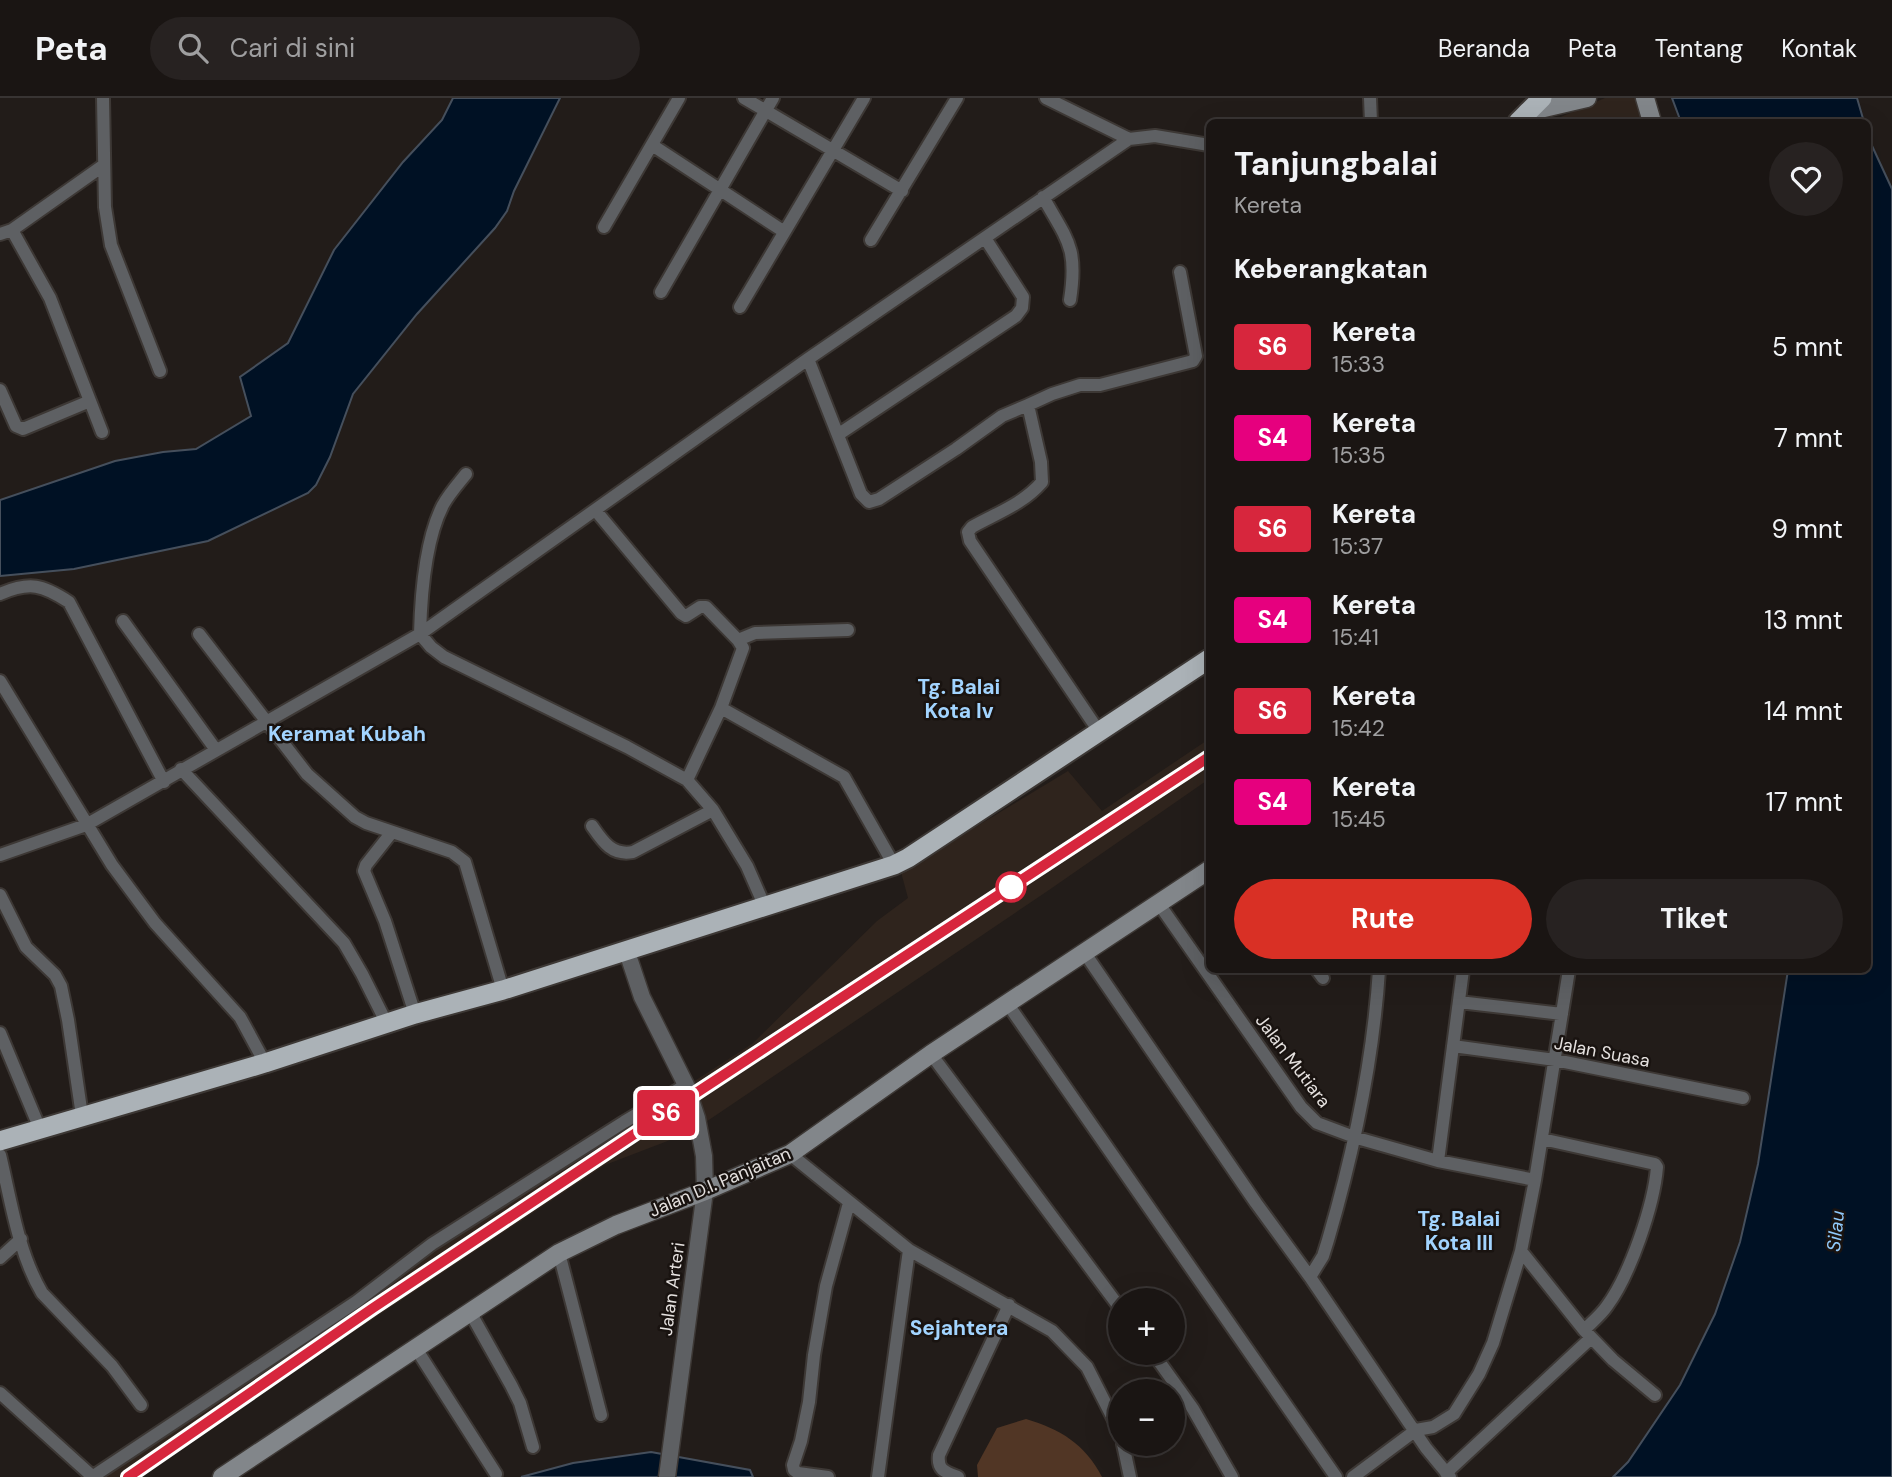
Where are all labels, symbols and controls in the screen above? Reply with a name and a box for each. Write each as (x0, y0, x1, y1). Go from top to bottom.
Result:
search box (150, 17, 640, 80)
text: Peta (35, 27, 108, 70)
icon: search (174, 29, 212, 67)
text: Cari di sini (230, 31, 355, 65)
text: Beranda (1438, 33, 1530, 64)
text: Peta (1568, 33, 1617, 64)
text: Tentang (1655, 33, 1743, 64)
text: Kontak (1781, 33, 1857, 64)
text: Tanjungbalai (1234, 142, 1438, 185)
button: heart (1769, 142, 1843, 216)
text: Kereta (1234, 190, 1302, 220)
text: Keberangkatan (1234, 252, 1428, 286)
text: Kereta (1332, 315, 1416, 349)
text: 5 mnt (1772, 330, 1843, 364)
text: S6 (1258, 331, 1287, 362)
text: 15:33 (1332, 349, 1385, 379)
text: Kereta (1332, 406, 1416, 440)
text: 7 mnt (1774, 421, 1843, 455)
text: S4 (1257, 422, 1288, 453)
text: 15:35 (1332, 440, 1385, 470)
text: Kereta (1332, 497, 1416, 531)
text: 9 mnt (1771, 512, 1843, 546)
text: S6 (1258, 513, 1287, 544)
text: 15:37 (1332, 531, 1383, 561)
text: Kereta (1332, 588, 1416, 622)
text: 13 mnt (1764, 603, 1843, 637)
text: S4 (1257, 604, 1288, 635)
text: 15:41 (1332, 622, 1379, 652)
district label: Tg. Balai Kota Iv (918, 673, 1000, 725)
text: Kereta (1332, 679, 1416, 713)
text: 14 mnt (1764, 694, 1843, 728)
text: S6 (1258, 695, 1287, 726)
text: 15:42 (1332, 713, 1385, 743)
district label: Keramat Kubah (268, 720, 426, 748)
text: Kereta (1332, 770, 1416, 804)
text: 17 mnt (1766, 785, 1843, 819)
text: S4 (1257, 786, 1288, 817)
text: 15:45 (1332, 804, 1386, 834)
unlabelled marker (996, 872, 1026, 902)
button: Rute (1234, 879, 1532, 959)
button: Tiket (1546, 879, 1843, 959)
street label: Jalan Mutiara (1250, 1010, 1336, 1112)
street label: Jalan Suasa (1552, 1031, 1652, 1073)
line badge: S6 (634, 1090, 698, 1136)
text: S6 (651, 1097, 681, 1128)
street label: Jalan D.I. Panjaitan (646, 1141, 794, 1223)
district label: Tg. Balai Kota III (1418, 1205, 1500, 1257)
water label: Silau (1821, 1209, 1850, 1253)
street label: Jalan Arteri (654, 1241, 690, 1337)
map controls (1108, 1288, 1185, 1456)
button: + (1108, 1288, 1185, 1365)
district label: Sejahtera (910, 1314, 1008, 1342)
button: − (1108, 1379, 1185, 1456)

